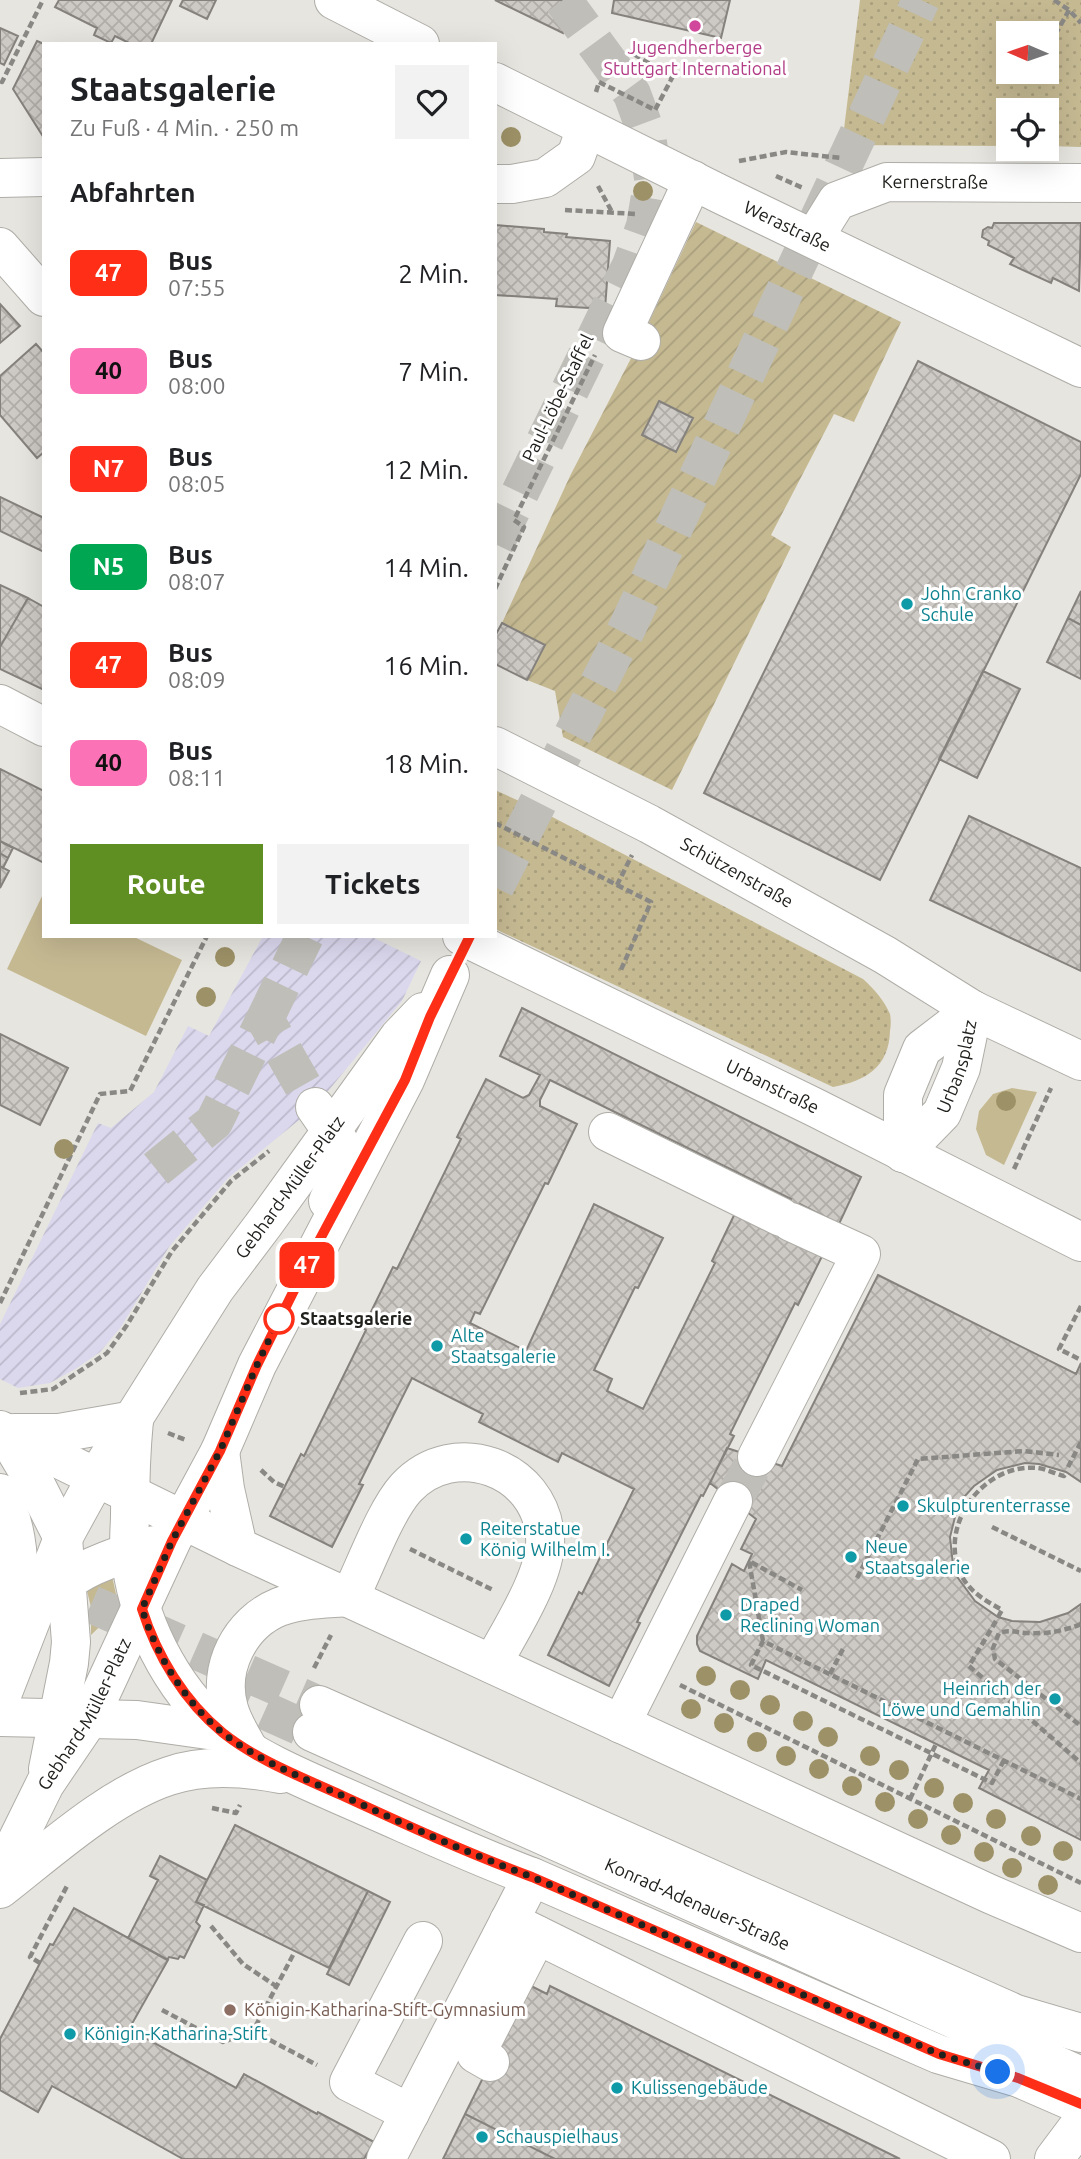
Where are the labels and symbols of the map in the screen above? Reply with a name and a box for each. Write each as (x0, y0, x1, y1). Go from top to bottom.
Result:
marker: Jugendherberge Stuttgart International (687, 18, 703, 34)
north arrow (996, 21, 1059, 84)
place label: Jugendherberge Stuttgart International (604, 37, 787, 78)
street label: Kernerstraße (882, 171, 988, 192)
street label: Werastraße (741, 196, 834, 255)
street label: Paul-Löbe-Staffel (518, 330, 597, 465)
place label: John Cranko Schule (921, 583, 1022, 624)
marker: John Cranko Schule (899, 596, 915, 612)
street label: Schützenstraße (677, 833, 797, 911)
street label: Urbansplatz (932, 1018, 980, 1116)
street label: Urbanstraße (723, 1055, 823, 1117)
street label: Gebhard-Müller-Platz (231, 1112, 348, 1262)
line badge: 47 (276, 1242, 338, 1288)
marker: Staatsgalerie (264, 1304, 294, 1334)
place label: Staatsgalerie (300, 1308, 412, 1328)
place label: Alte Staatsgalerie (451, 1325, 556, 1366)
marker: Alte Staatsgalerie (429, 1338, 445, 1354)
place label: Skulpturenterrasse (917, 1495, 1071, 1515)
marker: Skulpturenterrasse (895, 1498, 911, 1514)
place label: Reiterstatue König Wilhelm I. (480, 1518, 610, 1559)
marker: Reiterstatue König Wilhelm I. (458, 1531, 474, 1547)
place label: Neue Staatsgalerie (865, 1536, 970, 1577)
marker: Neue Staatsgalerie (843, 1549, 859, 1565)
place label: Draped Reclining Woman (740, 1594, 880, 1635)
marker: Draped Reclining Woman (718, 1607, 734, 1623)
street label: Gebhard-Müller-Platz (33, 1635, 134, 1793)
place label: Heinrich der Löwe und Gemahlin (882, 1678, 1041, 1719)
marker: Heinrich der Löwe und Gemahlin (1047, 1691, 1063, 1707)
street label: Konrad-Adenauer-Straße (602, 1853, 793, 1953)
place label: Königin-Katharina-Stift-Gymnasium (244, 1999, 526, 2019)
marker: Königin-Katharina-Stift-Gymnasium (222, 2002, 238, 2018)
place label: Königin-Katharina-Stift (84, 2023, 268, 2043)
marker: Königin-Katharina-Stift (62, 2026, 78, 2042)
your location (980, 2054, 1015, 2089)
place label: Kulissengebäude (631, 2077, 768, 2097)
marker: Kulissengebäude (609, 2080, 625, 2096)
place label: Schauspielhaus (496, 2126, 619, 2146)
marker: Schauspielhaus (474, 2129, 490, 2145)

